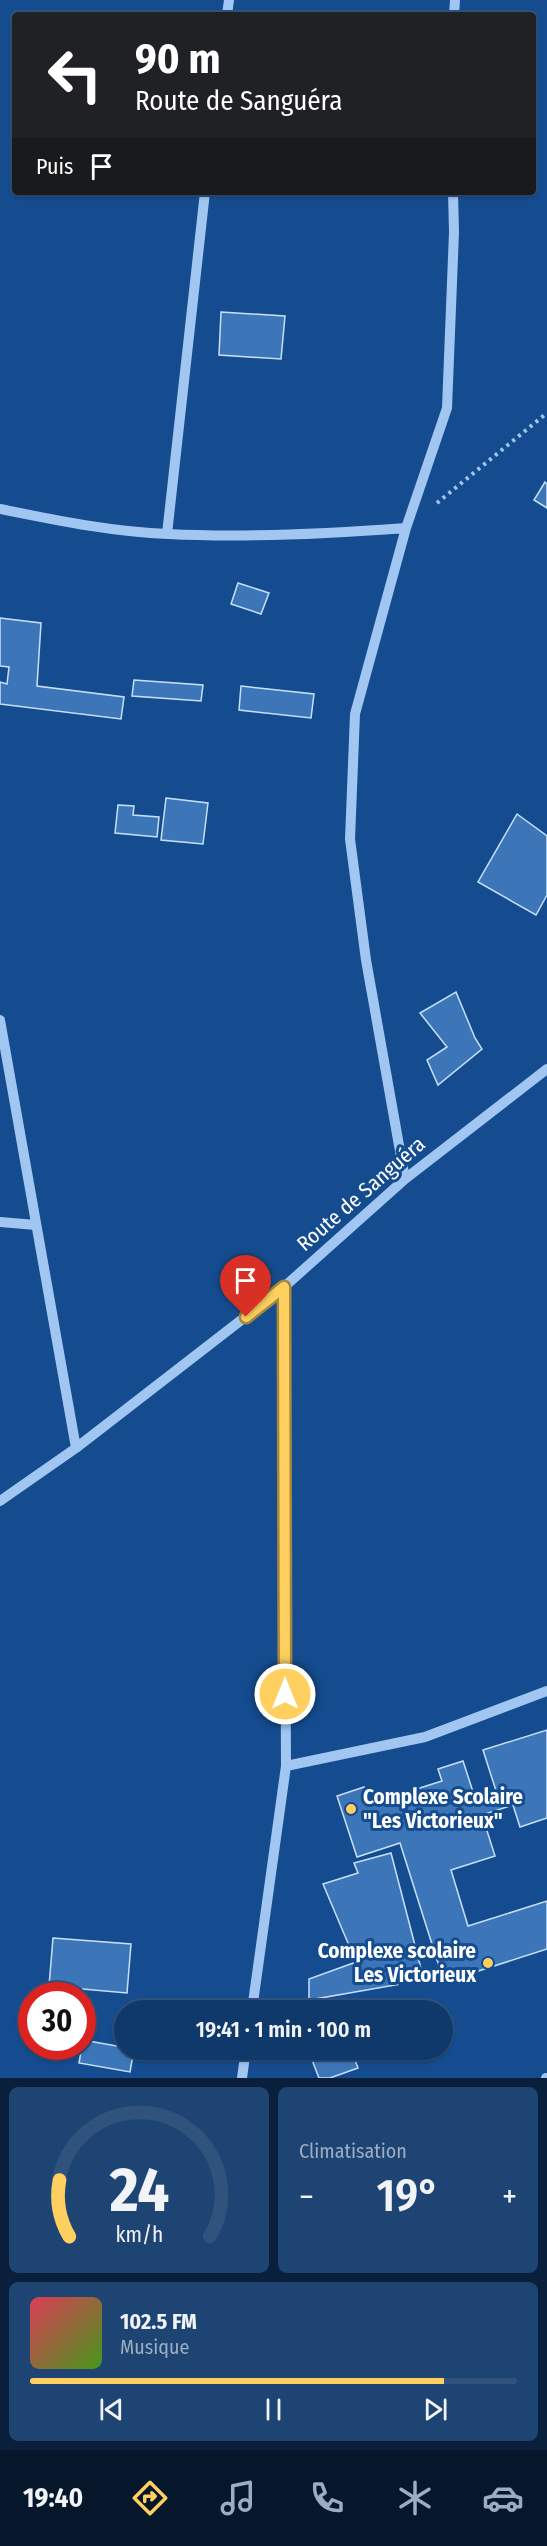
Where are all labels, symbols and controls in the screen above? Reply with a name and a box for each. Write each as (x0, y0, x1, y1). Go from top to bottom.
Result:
text: 90 m (135, 34, 220, 84)
icon: left (36, 36, 114, 114)
text: Route de Sanguéra (135, 85, 342, 117)
icon: arrive (85, 150, 118, 183)
text: Puis (36, 153, 73, 180)
street label: Route de Sanguéra (292, 1131, 430, 1257)
pin (220, 1255, 271, 1317)
icon: arrive (229, 1264, 262, 1297)
position arrow (253, 1662, 317, 1726)
place label: Complexe Scolaire "Les Victorieux" (363, 1784, 523, 1834)
marker: Complexe Scolaire "Les Victorieux" (344, 1802, 358, 1816)
place label: Complexe scolaire Les Victorieux (318, 1938, 477, 1988)
marker: Complexe scolaire Les Victorieux (481, 1956, 495, 1970)
speed limit sign: 30 (18, 1982, 96, 2060)
text: 19:41 · 1 min · 100 m (196, 2016, 371, 2043)
text: Climatisation (299, 2139, 407, 2163)
text: 24 (108, 2153, 169, 2228)
text: 19° (377, 2169, 439, 2223)
text: − (299, 2177, 314, 2217)
text: + (502, 2177, 517, 2217)
text: km/h (115, 2222, 163, 2248)
text: 102.5 FM (120, 2308, 197, 2335)
text: Musique (120, 2335, 189, 2359)
icon: previous (95, 2393, 128, 2426)
icon: pause (257, 2393, 290, 2426)
icon: next (419, 2393, 452, 2426)
icon: directions (129, 2477, 171, 2519)
icon: music (217, 2477, 259, 2519)
icon: phone (306, 2477, 348, 2519)
icon: climate (394, 2477, 436, 2519)
icon: car (482, 2477, 524, 2519)
text: 19:40 (23, 2482, 83, 2514)

